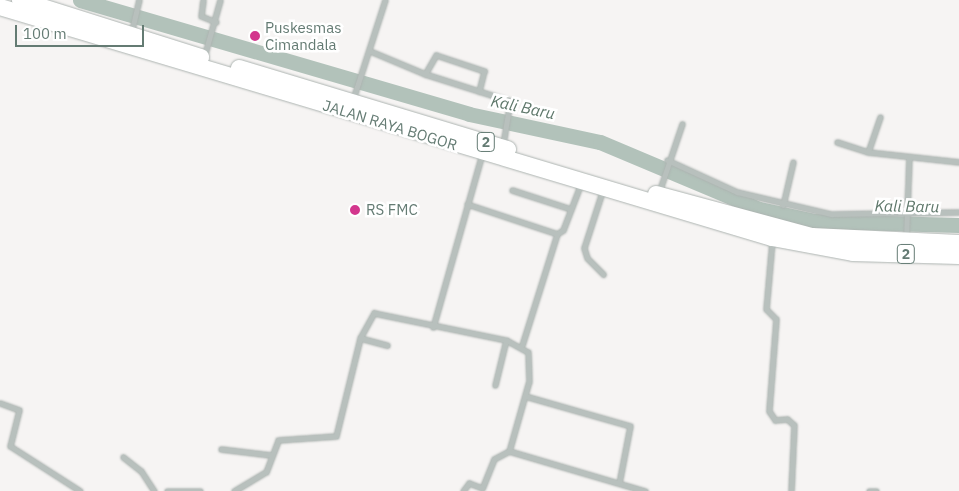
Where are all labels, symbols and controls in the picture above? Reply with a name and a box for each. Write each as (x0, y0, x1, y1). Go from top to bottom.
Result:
scale bar (18, 15, 146, 47)
place label: Puskesmas Cimandala (265, 18, 342, 53)
text: 100 m (23, 24, 67, 43)
marker: Puskesmas Cimandala (249, 30, 261, 42)
water label: Kali Baru (489, 91, 557, 123)
street label: JALAN RAYA BOGOR (321, 96, 459, 154)
road number: 2 (476, 130, 496, 154)
water label: Kali Baru (874, 196, 940, 216)
place label: RS FMC (366, 201, 418, 219)
marker: RS FMC (348, 203, 362, 217)
road number: 2 (896, 242, 916, 266)

